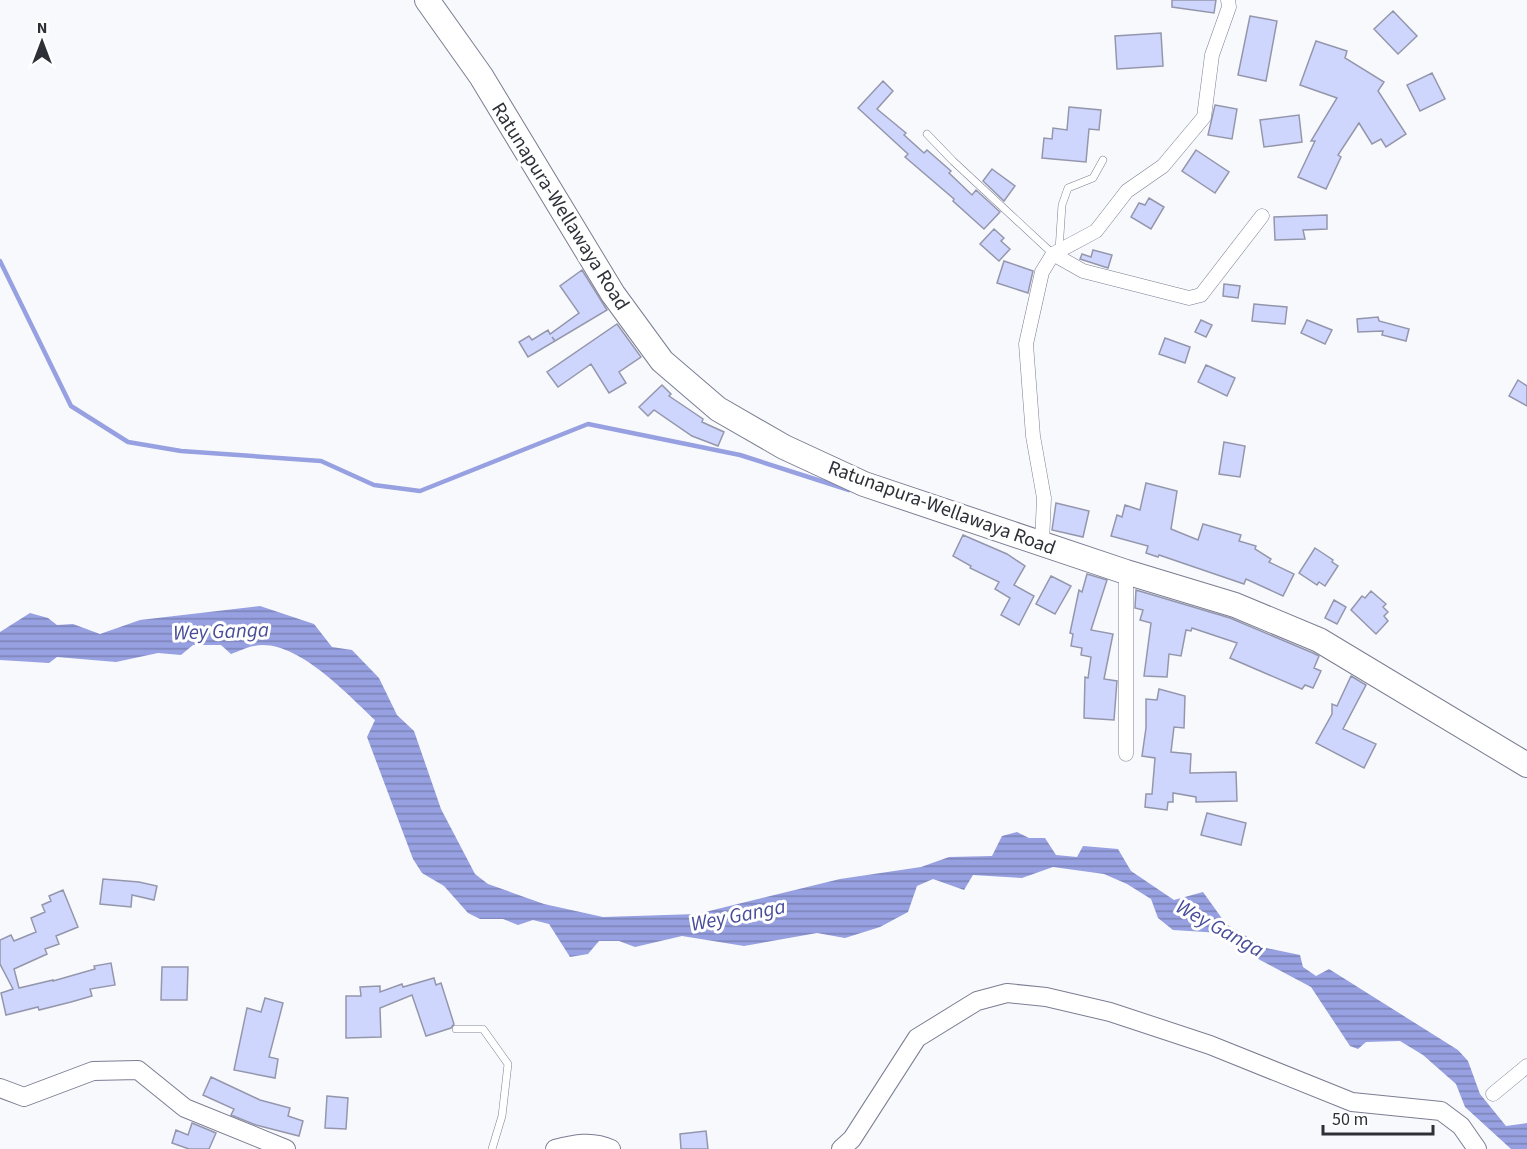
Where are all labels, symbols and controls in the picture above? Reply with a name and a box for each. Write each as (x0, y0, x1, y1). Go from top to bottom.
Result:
north arrow (12, 12, 72, 72)
text: N (37, 17, 47, 39)
street label: Ratunapura-Wellawaya Road (485, 97, 636, 316)
street label: Ratunapura-Wellawaya Road (824, 454, 1059, 562)
water label: Wey Ganga (172, 614, 270, 648)
water label: Wey Ganga (688, 891, 788, 939)
water label: Wey Ganga (1171, 892, 1269, 964)
scale bar (1323, 1098, 1432, 1136)
text: 50 m (1332, 1107, 1368, 1132)

